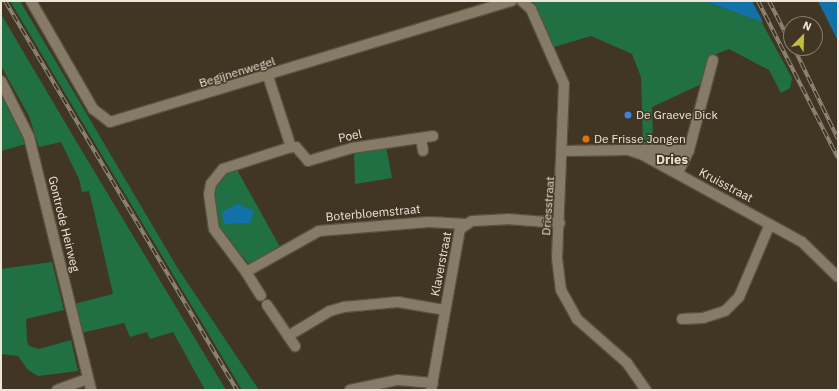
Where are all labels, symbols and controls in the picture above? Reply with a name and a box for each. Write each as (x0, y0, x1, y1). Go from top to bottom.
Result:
north arrow (783, 16, 823, 56)
text: N (801, 18, 814, 34)
street label: Begijnenwegel (197, 54, 277, 90)
place label: De Graeve Dick (636, 108, 718, 122)
marker: De Graeve Dick (623, 110, 633, 120)
street label: Poel (337, 127, 363, 145)
place label: De Frisse Jongen (594, 132, 686, 146)
marker: De Frisse Jongen (581, 134, 591, 144)
district label: Dries (656, 152, 688, 168)
street label: Kruisstraat (697, 165, 755, 205)
street label: Gontrode Heirweg (45, 175, 83, 273)
street label: Driesstraat (539, 176, 557, 236)
street label: Boterbloemstraat (325, 202, 421, 224)
street label: Klaverstraat (428, 231, 454, 297)

